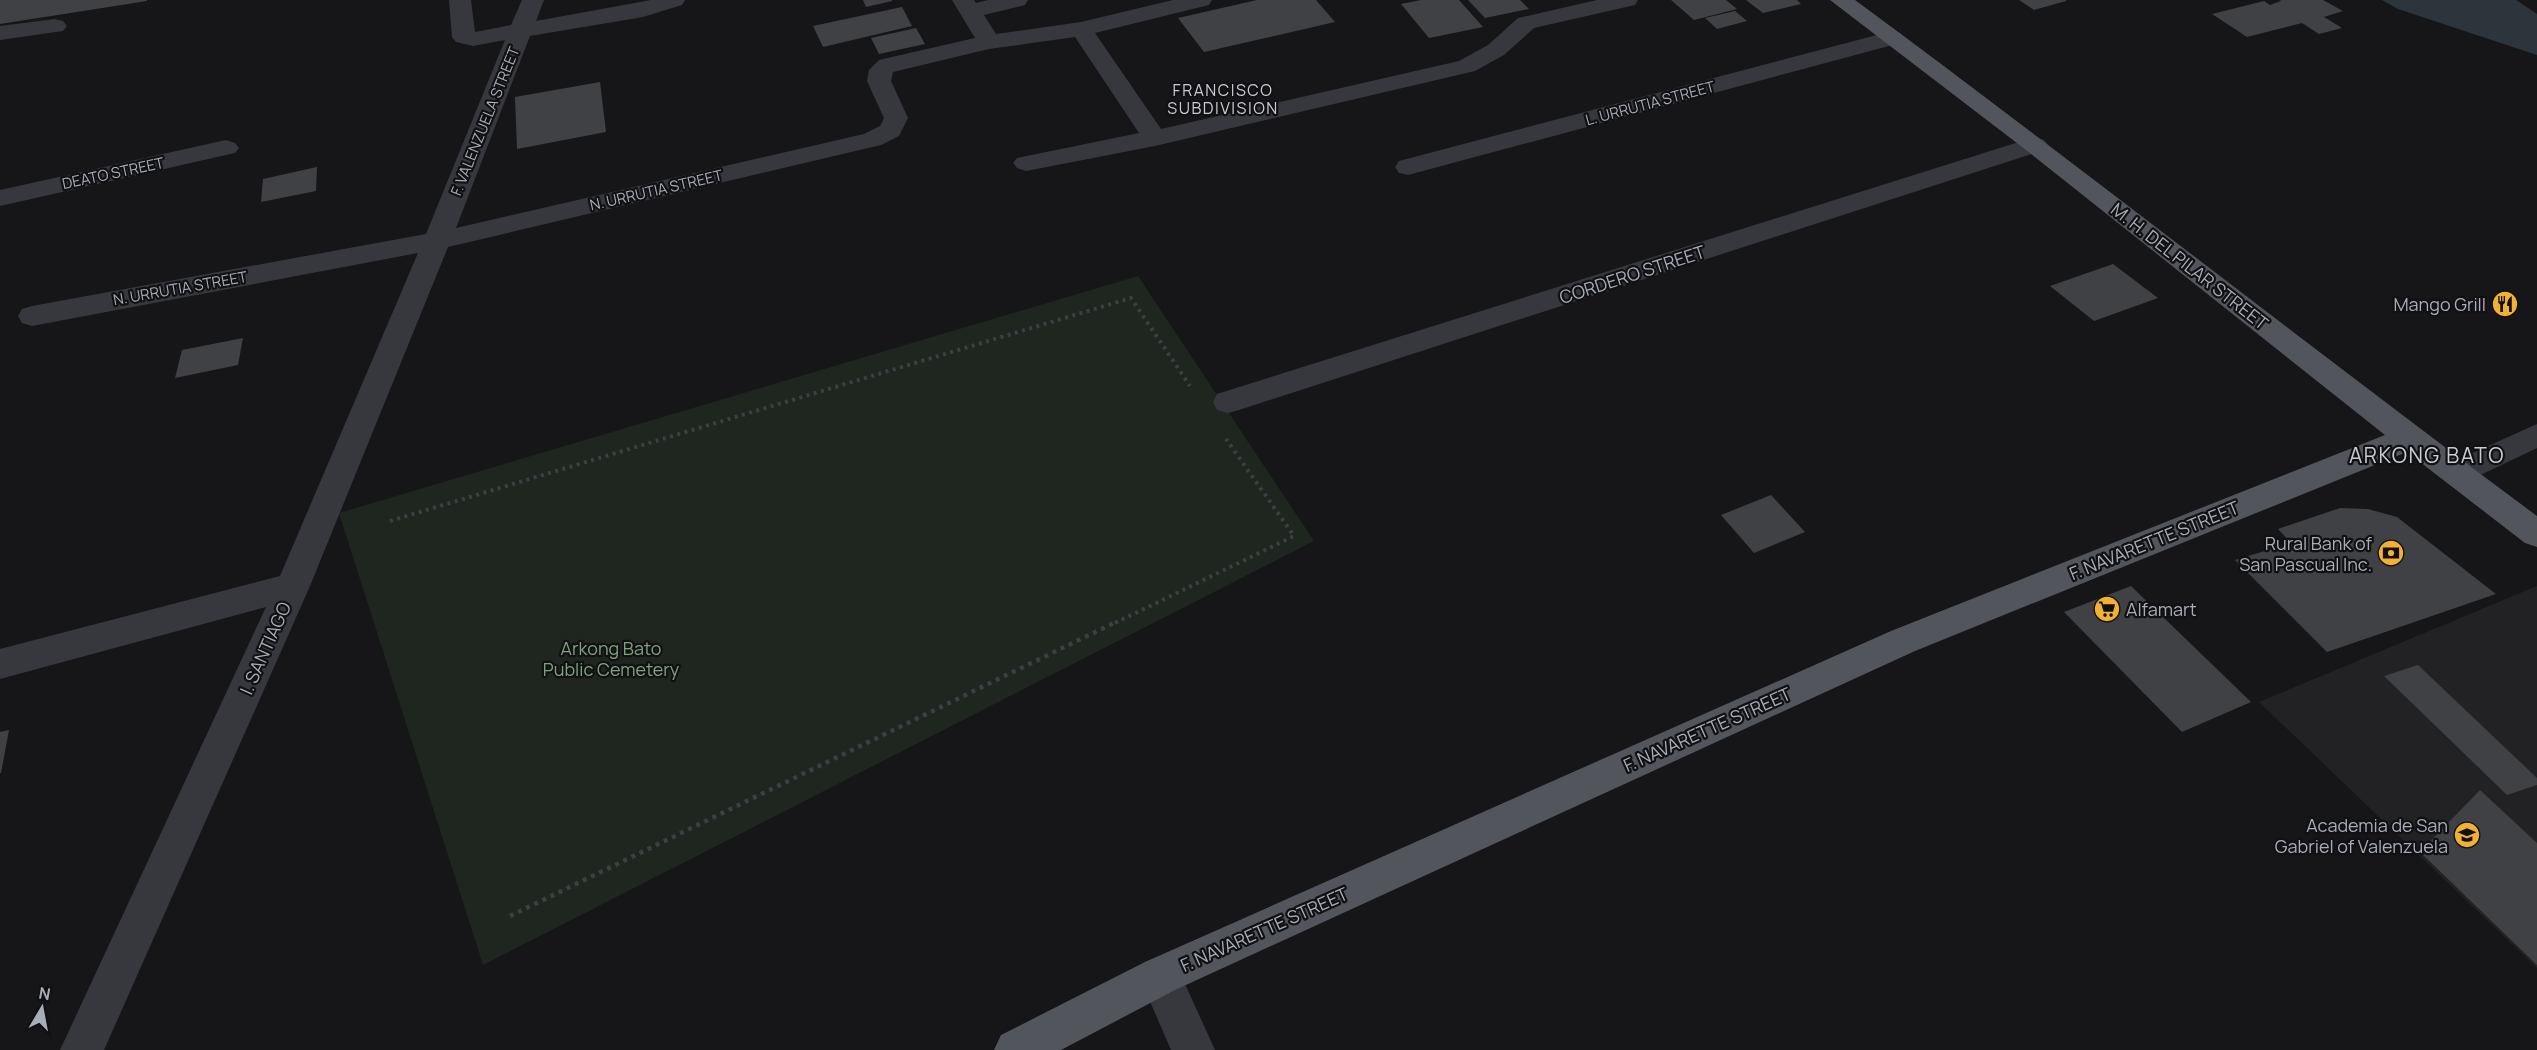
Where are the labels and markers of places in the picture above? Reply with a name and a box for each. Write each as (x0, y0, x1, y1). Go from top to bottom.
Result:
restaurant icon: Mango Grill (2490, 289, 2520, 319)
place label: Mango Grill (2393, 292, 2486, 316)
place label: Rural Bank of San Pascual Inc. (2239, 531, 2373, 576)
bank icon: Rural Bank of San Pascual Inc. (2376, 538, 2406, 568)
supermarket icon: Alfamart (2092, 594, 2122, 624)
place label: Alfamart (2126, 597, 2197, 621)
place label: Academia de San Gabriel of Valenzuela (2275, 813, 2448, 858)
school or university icon: Academia de San Gabriel of Valenzuela (2452, 820, 2482, 850)

